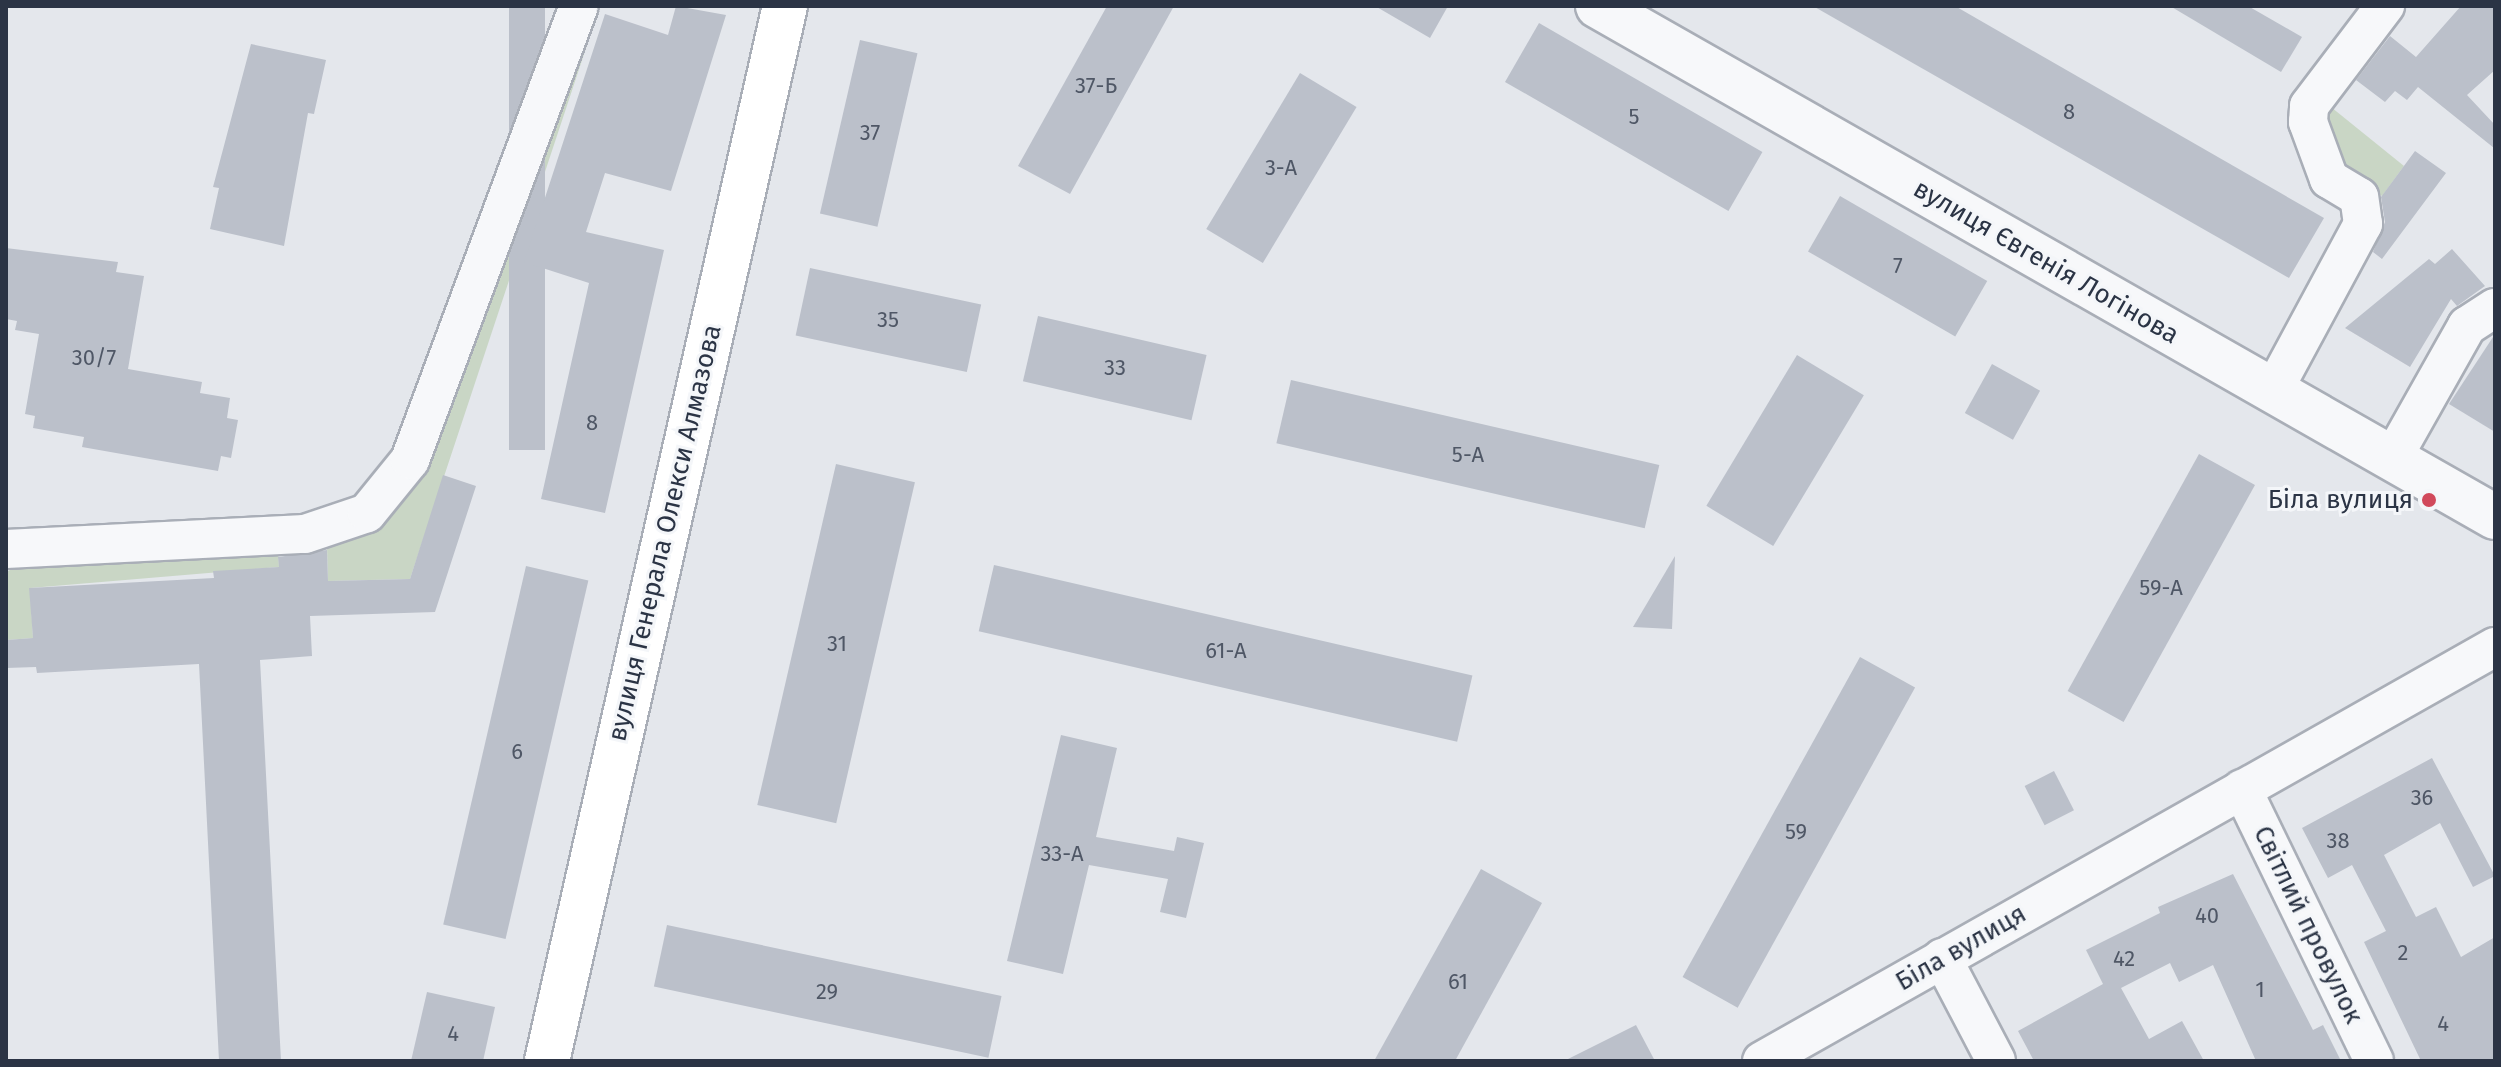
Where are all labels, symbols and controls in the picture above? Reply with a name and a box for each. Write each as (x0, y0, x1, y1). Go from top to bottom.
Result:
house number: 37-Б (1075, 73, 1117, 99)
house number: 8 (2063, 99, 2075, 125)
house number: 5 (1628, 104, 1640, 130)
house number: 37 (860, 120, 880, 146)
house number: 3-А (1265, 155, 1297, 181)
street label: вулиця Євгенія Логінова (1908, 173, 2184, 351)
house number: 7 (1893, 253, 1903, 279)
house number: 35 (877, 307, 899, 333)
street label: вулиця Генерала Олекси Алмазова (602, 322, 728, 744)
house number: 30/7 (72, 345, 116, 371)
house number: 33 (1104, 355, 1126, 381)
house number: 8 (586, 410, 598, 436)
house number: 5-А (1452, 442, 1484, 468)
place label: Біла вулиця (2268, 484, 2413, 516)
marker: Біла вулиця (2420, 491, 2438, 509)
house number: 59-А (2139, 575, 2183, 601)
house number: 31 (827, 631, 847, 657)
house number: 61-А (1205, 638, 1247, 664)
house number: 6 (511, 739, 523, 765)
house number: 36 (2411, 785, 2433, 811)
house number: 59 (1785, 819, 1807, 845)
street label: Світлий провулок (2247, 821, 2369, 1029)
house number: 38 (2326, 828, 2350, 854)
house number: 33-А (1040, 841, 1084, 867)
street label: Біла вулиця (1890, 898, 2032, 998)
house number: 40 (2195, 903, 2219, 929)
house number: 2 (2398, 940, 2408, 966)
house number: 42 (2113, 946, 2135, 972)
house number: 61 (1448, 969, 1468, 995)
house number: 1 (2255, 977, 2265, 1003)
house number: 29 (816, 979, 838, 1005)
house number: 4 (2437, 1011, 2449, 1037)
house number: 4 (447, 1021, 459, 1047)

